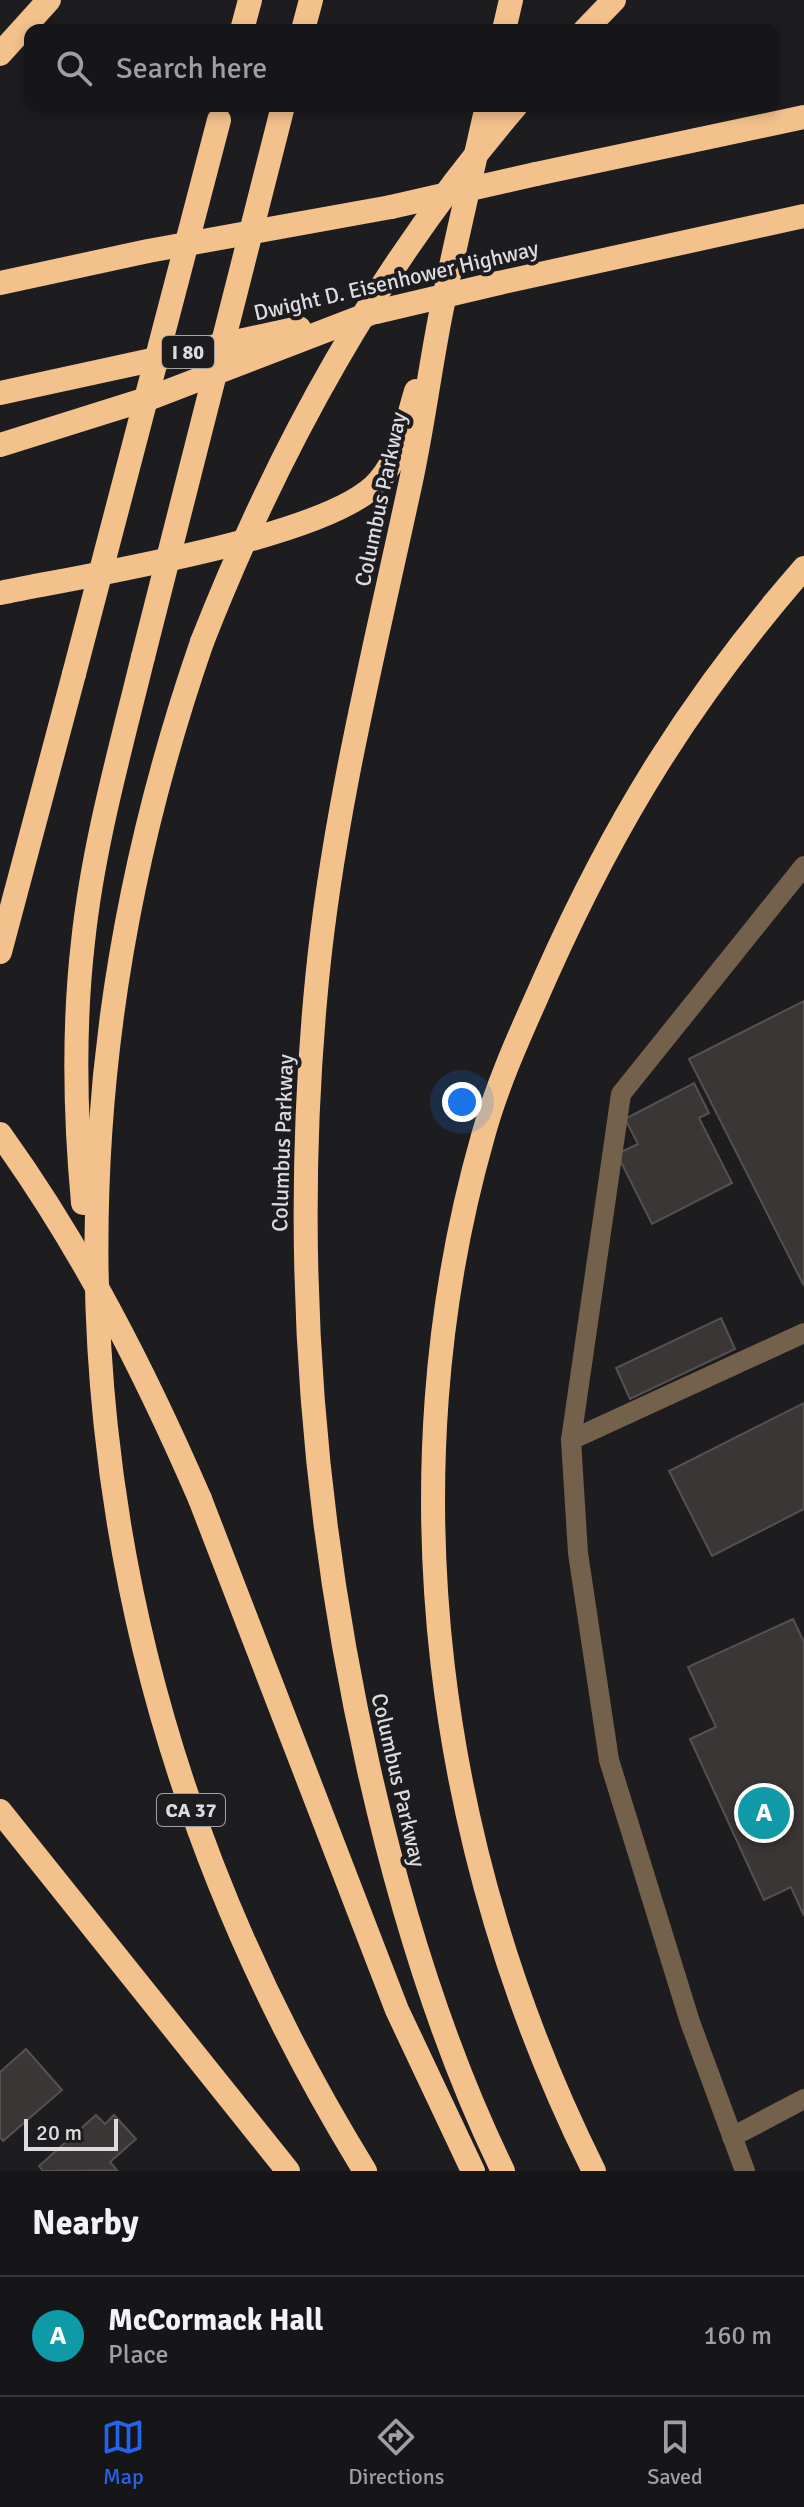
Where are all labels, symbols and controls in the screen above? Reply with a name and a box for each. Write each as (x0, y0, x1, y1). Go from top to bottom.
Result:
search box (24, 24, 780, 112)
icon: search (52, 46, 96, 90)
text: Search here (116, 50, 267, 87)
street label: Dwight D. Eisenhower Highway (251, 234, 542, 326)
road number: I 80 (162, 336, 214, 368)
street label: Columbus Parkway (349, 409, 412, 589)
street label: Columbus Parkway (266, 1053, 299, 1232)
your location (442, 1082, 482, 1122)
street label: Columbus Parkway (365, 1691, 432, 1870)
pin: A (738, 1783, 790, 1843)
road number: CA 37 (157, 1794, 225, 1826)
scale bar (24, 2115, 118, 2151)
text: 20 m (36, 2119, 82, 2146)
text: Nearby (32, 2202, 139, 2244)
text: McCormack Hall (108, 2302, 323, 2339)
text: A (50, 2320, 66, 2352)
text: 160 m (703, 2320, 772, 2352)
text: Place (108, 2339, 169, 2371)
tab: Map (101, 2415, 145, 2490)
tab: Directions (348, 2415, 444, 2490)
tab: Saved (647, 2415, 703, 2490)

